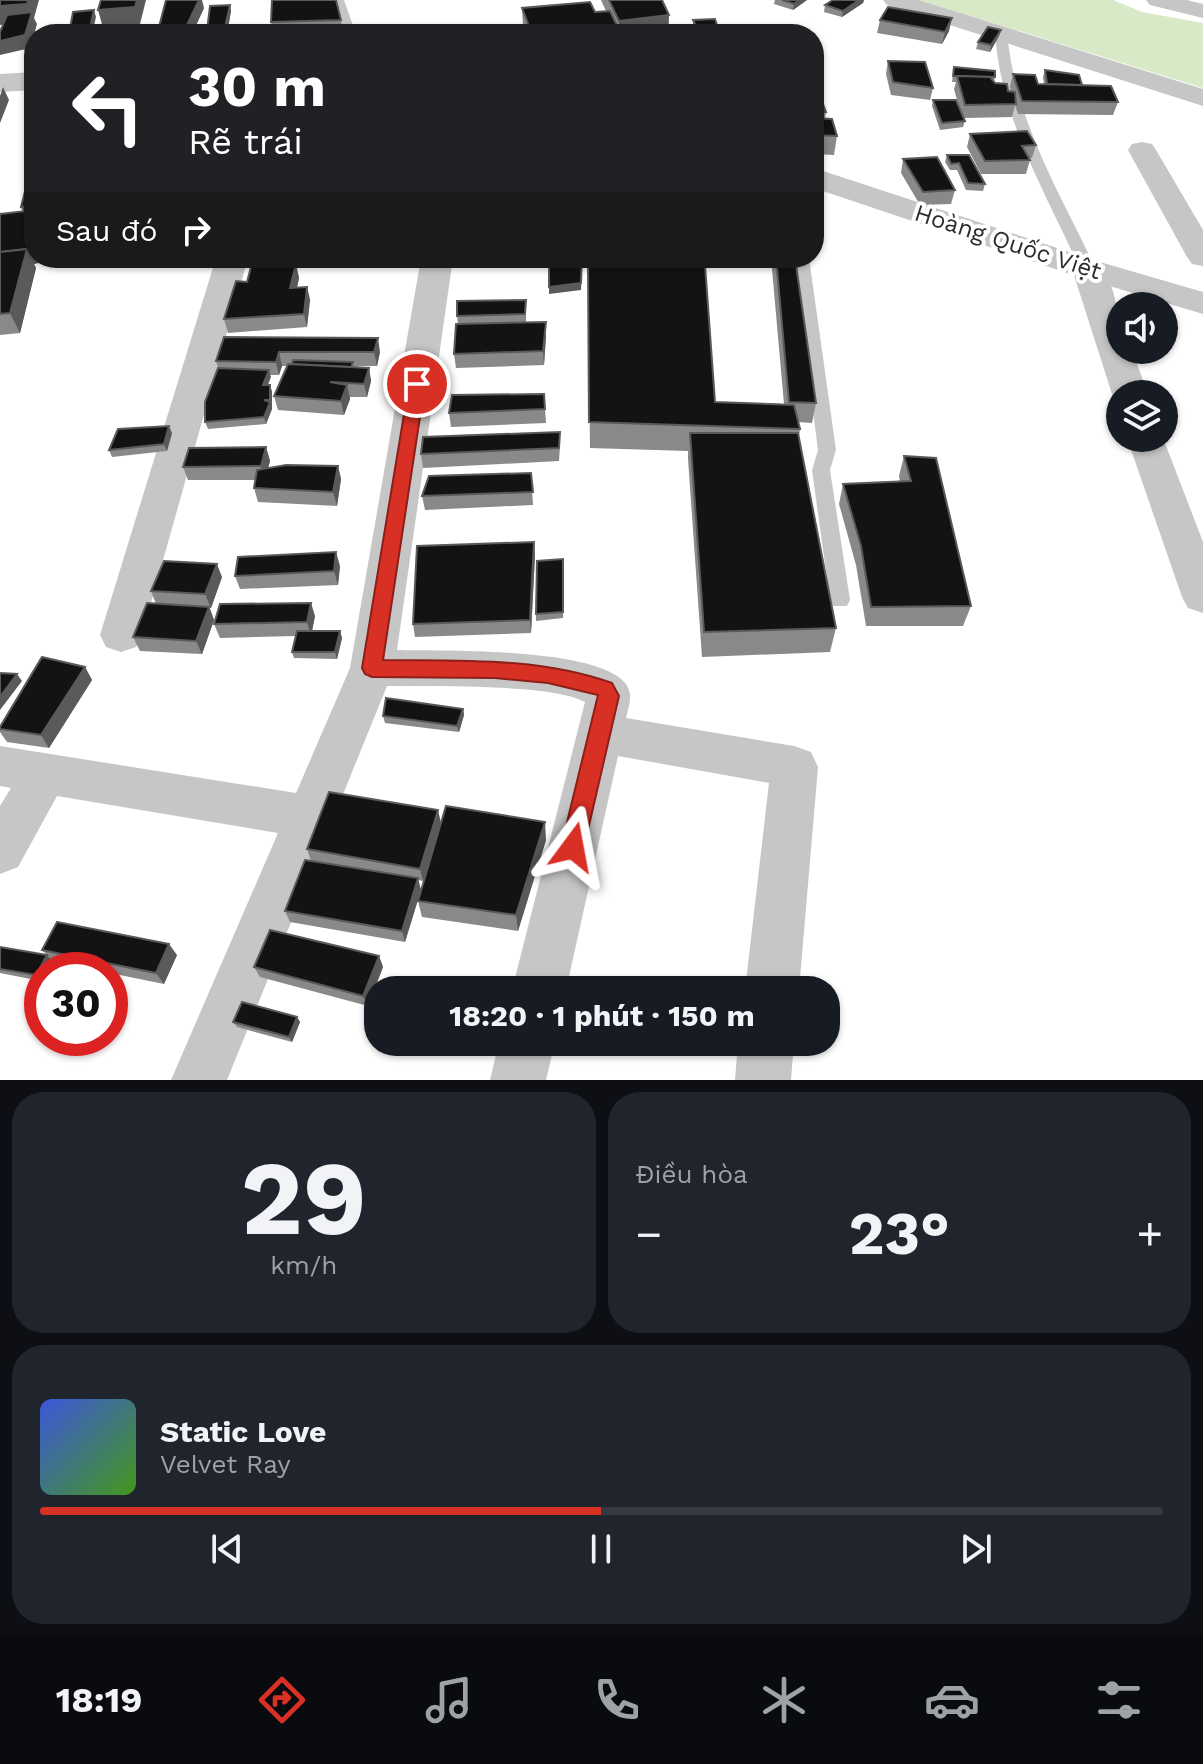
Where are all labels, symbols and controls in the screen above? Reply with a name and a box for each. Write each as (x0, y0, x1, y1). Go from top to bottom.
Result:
text: 30 m (188, 54, 326, 120)
icon: left (56, 56, 160, 160)
text: Rẽ trái (188, 121, 303, 163)
street label: Hoàng Quốc Việt (911, 199, 1105, 285)
icon: right (174, 208, 218, 252)
text: Sau đó (56, 213, 158, 248)
map controls (1106, 292, 1178, 452)
button: sound (1106, 292, 1178, 364)
pin (383, 350, 451, 418)
icon: arrive (395, 362, 439, 406)
button: layers (1106, 380, 1178, 452)
position arrow (531, 805, 615, 889)
speed limit sign: 30 (24, 952, 128, 1056)
text: 18:20 · 1 phút · 150 m (449, 998, 755, 1033)
text: 29 (241, 1137, 367, 1259)
text: Điều hòa (636, 1159, 748, 1189)
text: 23° (849, 1198, 950, 1269)
text: − (636, 1208, 662, 1260)
text: + (1136, 1208, 1163, 1260)
text: km/h (270, 1250, 337, 1280)
text: Static Love (160, 1414, 326, 1449)
text: Velvet Ray (160, 1449, 291, 1479)
icon: previous (205, 1527, 249, 1571)
icon: pause (579, 1527, 623, 1571)
icon: next (954, 1527, 998, 1571)
icon: directions (254, 1672, 310, 1728)
icon: music (421, 1672, 477, 1728)
icon: phone (589, 1672, 645, 1728)
icon: climate (756, 1672, 812, 1728)
icon: car (924, 1672, 980, 1728)
icon: filters (1091, 1672, 1147, 1728)
text: 18:19 (56, 1679, 142, 1721)

